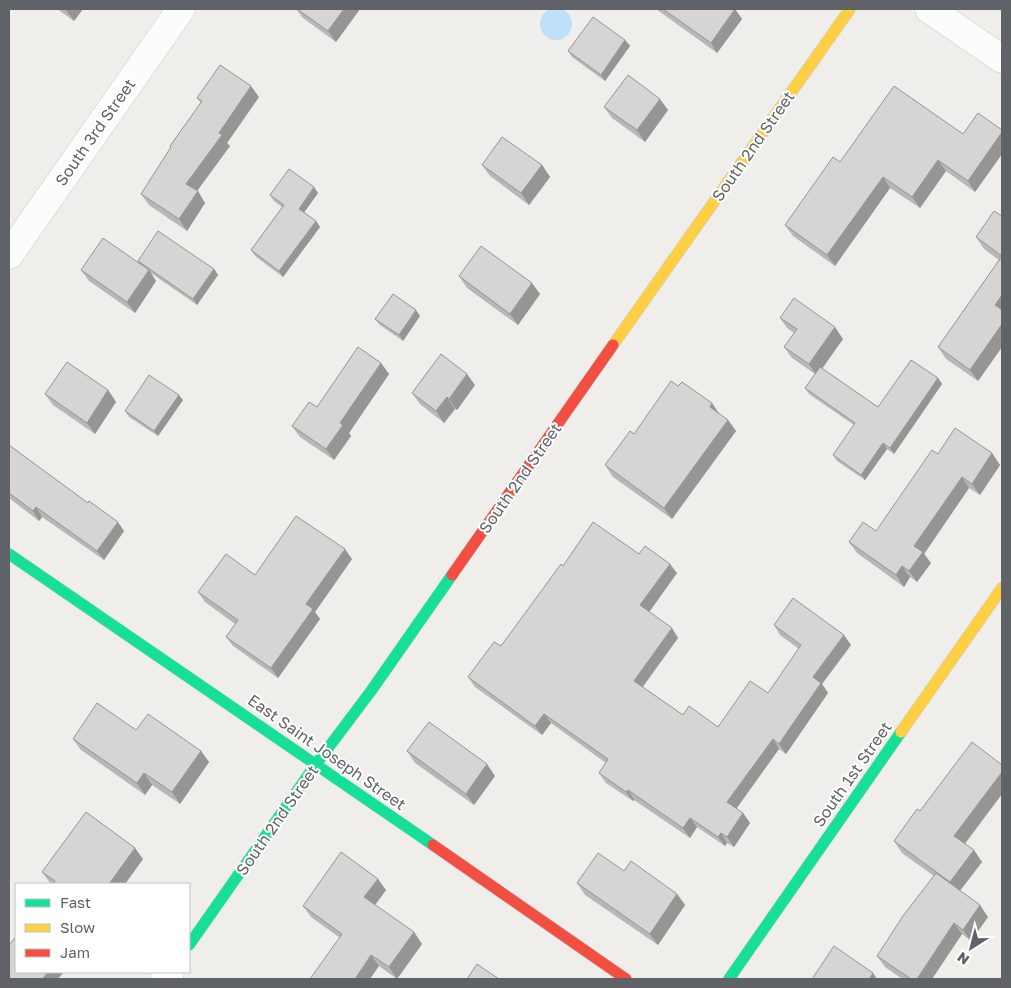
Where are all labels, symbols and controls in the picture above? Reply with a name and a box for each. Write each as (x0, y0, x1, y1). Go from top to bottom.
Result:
street label: South 3rd Street (51, 74, 139, 190)
street label: South 2nd Street (707, 87, 799, 205)
street label: South 2nd Street (474, 419, 566, 537)
street label: East Saint Joseph Street (244, 690, 410, 814)
street label: South 1st Street (808, 718, 896, 830)
street label: South 2nd Street (231, 761, 323, 879)
legend (15, 883, 190, 973)
text: Fast (60, 893, 91, 911)
text: Slow (60, 918, 95, 936)
north arrow (946, 923, 996, 973)
text: Jam (60, 943, 90, 961)
text: N (954, 949, 972, 969)

